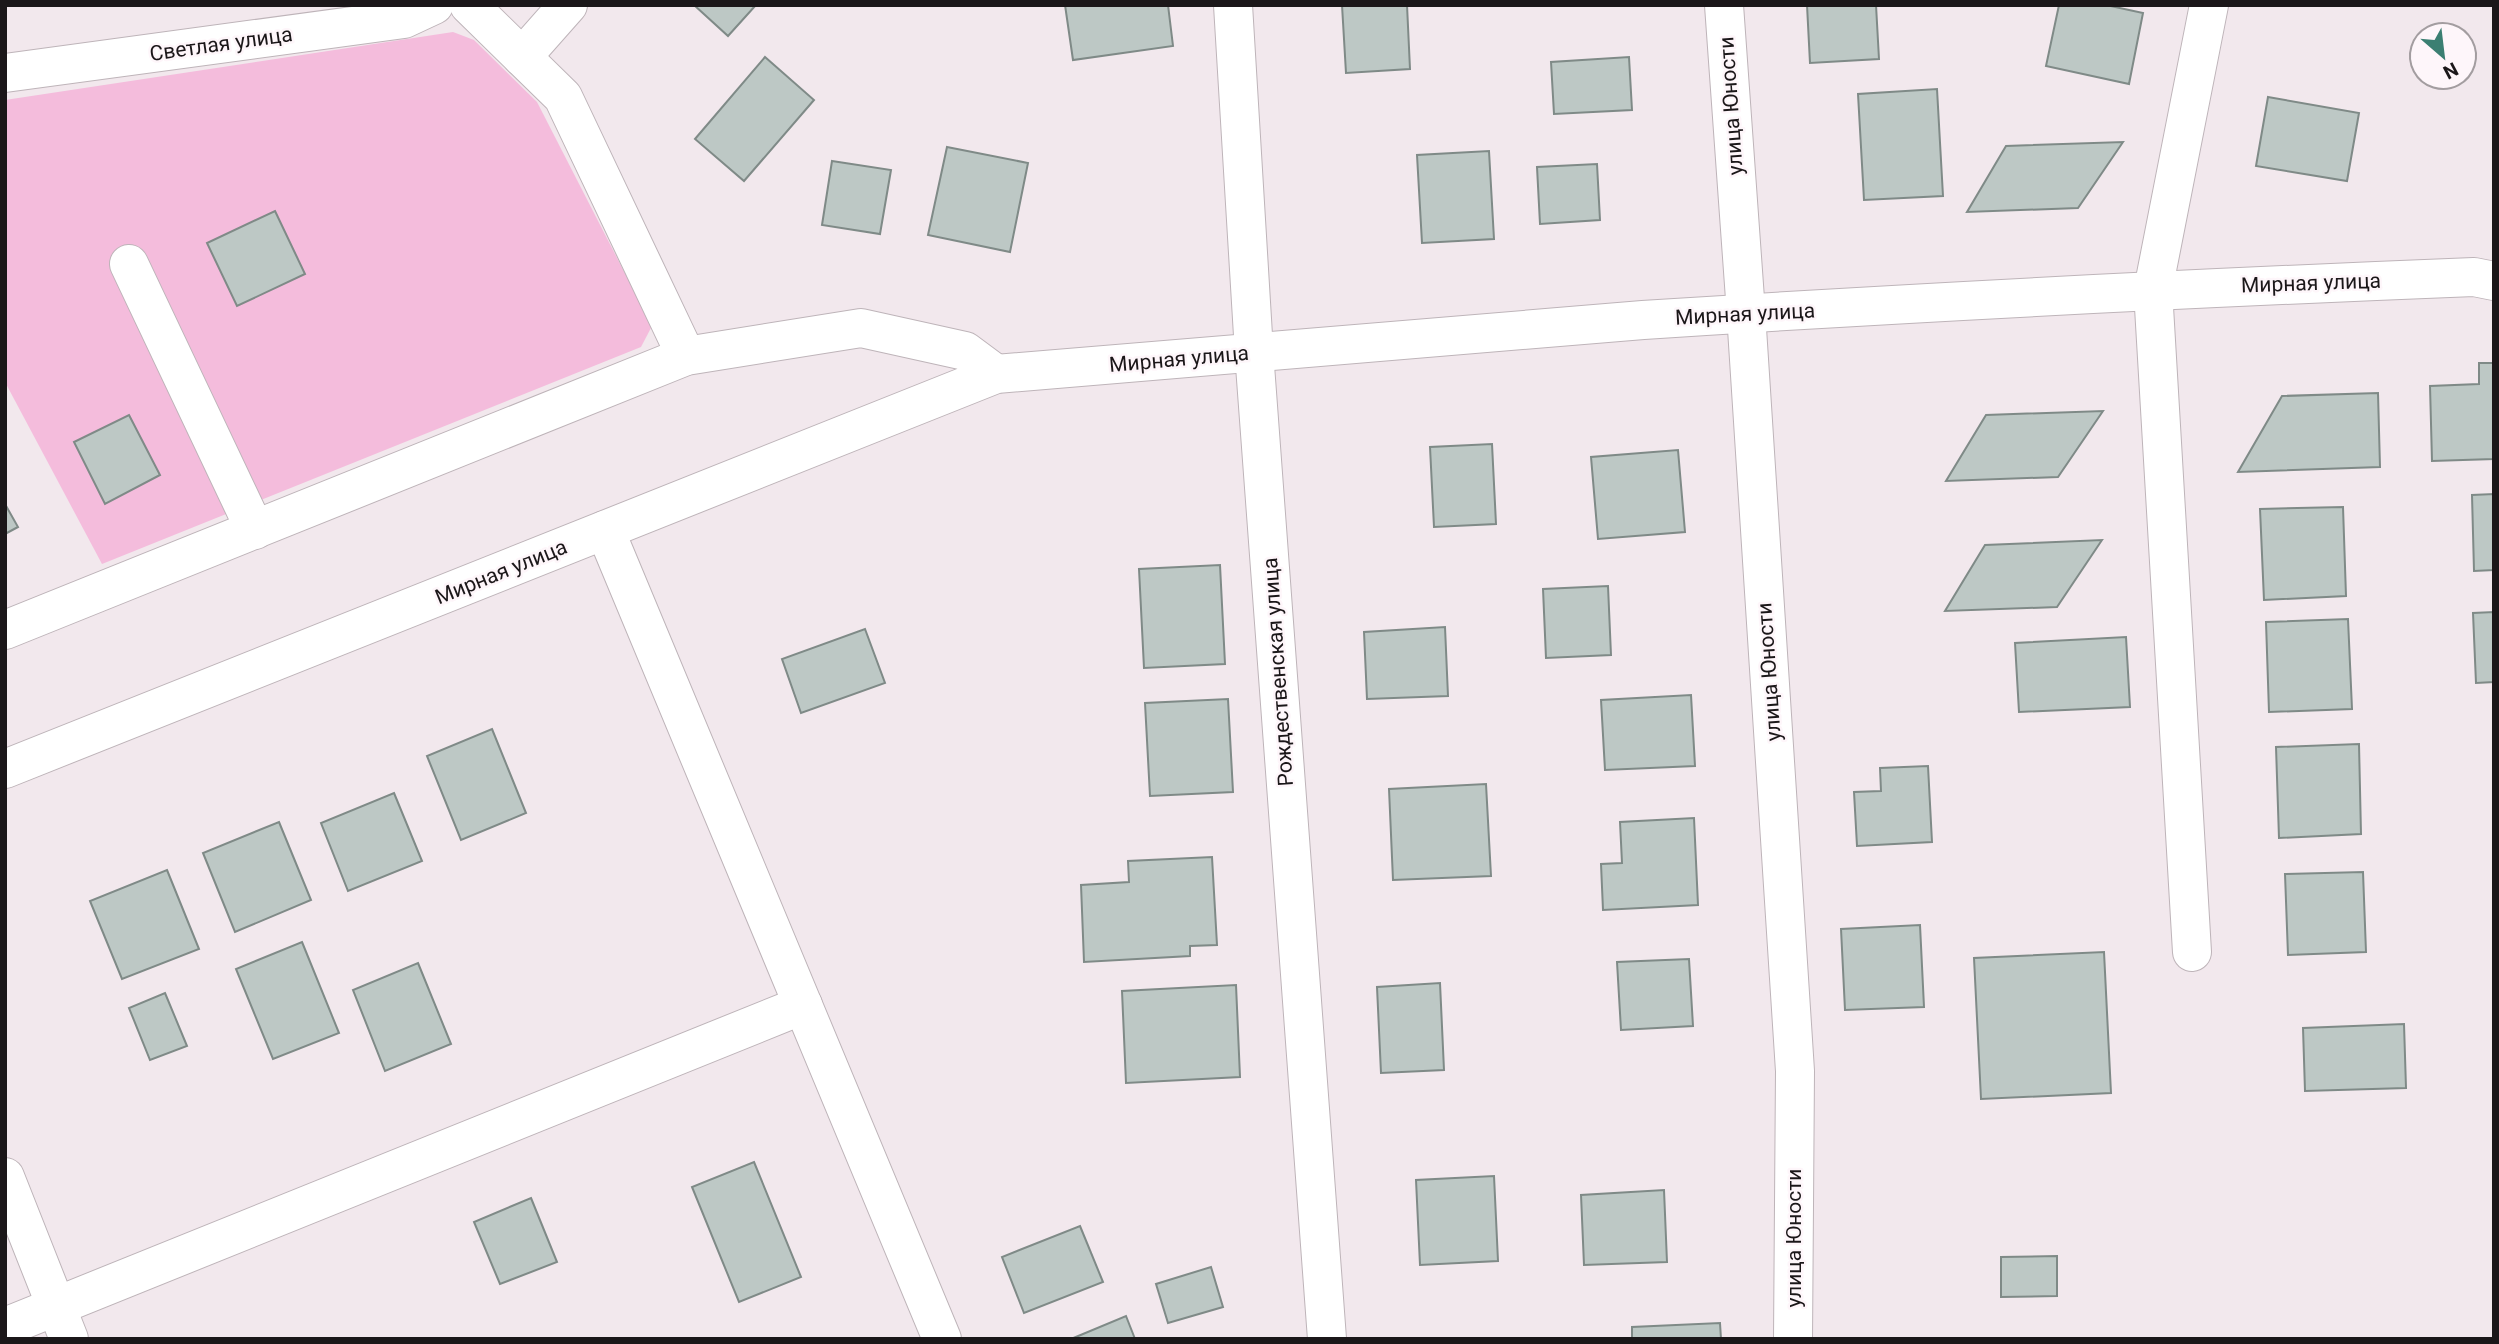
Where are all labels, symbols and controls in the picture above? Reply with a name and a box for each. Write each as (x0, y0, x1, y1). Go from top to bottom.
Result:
north arrow (2408, 21, 2478, 91)
street label: Светлая улица (148, 22, 294, 66)
street label: улица Юности (1714, 36, 1748, 176)
text: N (2439, 57, 2462, 84)
street label: Мирная улица (2241, 269, 2381, 297)
street label: Мирная улица (1674, 298, 1816, 330)
street label: Мирная улица (1108, 341, 1250, 377)
street label: Мирная улица (432, 535, 570, 609)
street label: Рождественская улица (1258, 557, 1298, 787)
street label: улица Юности (1752, 602, 1786, 742)
street label: улица Юности (1782, 1169, 1806, 1307)

